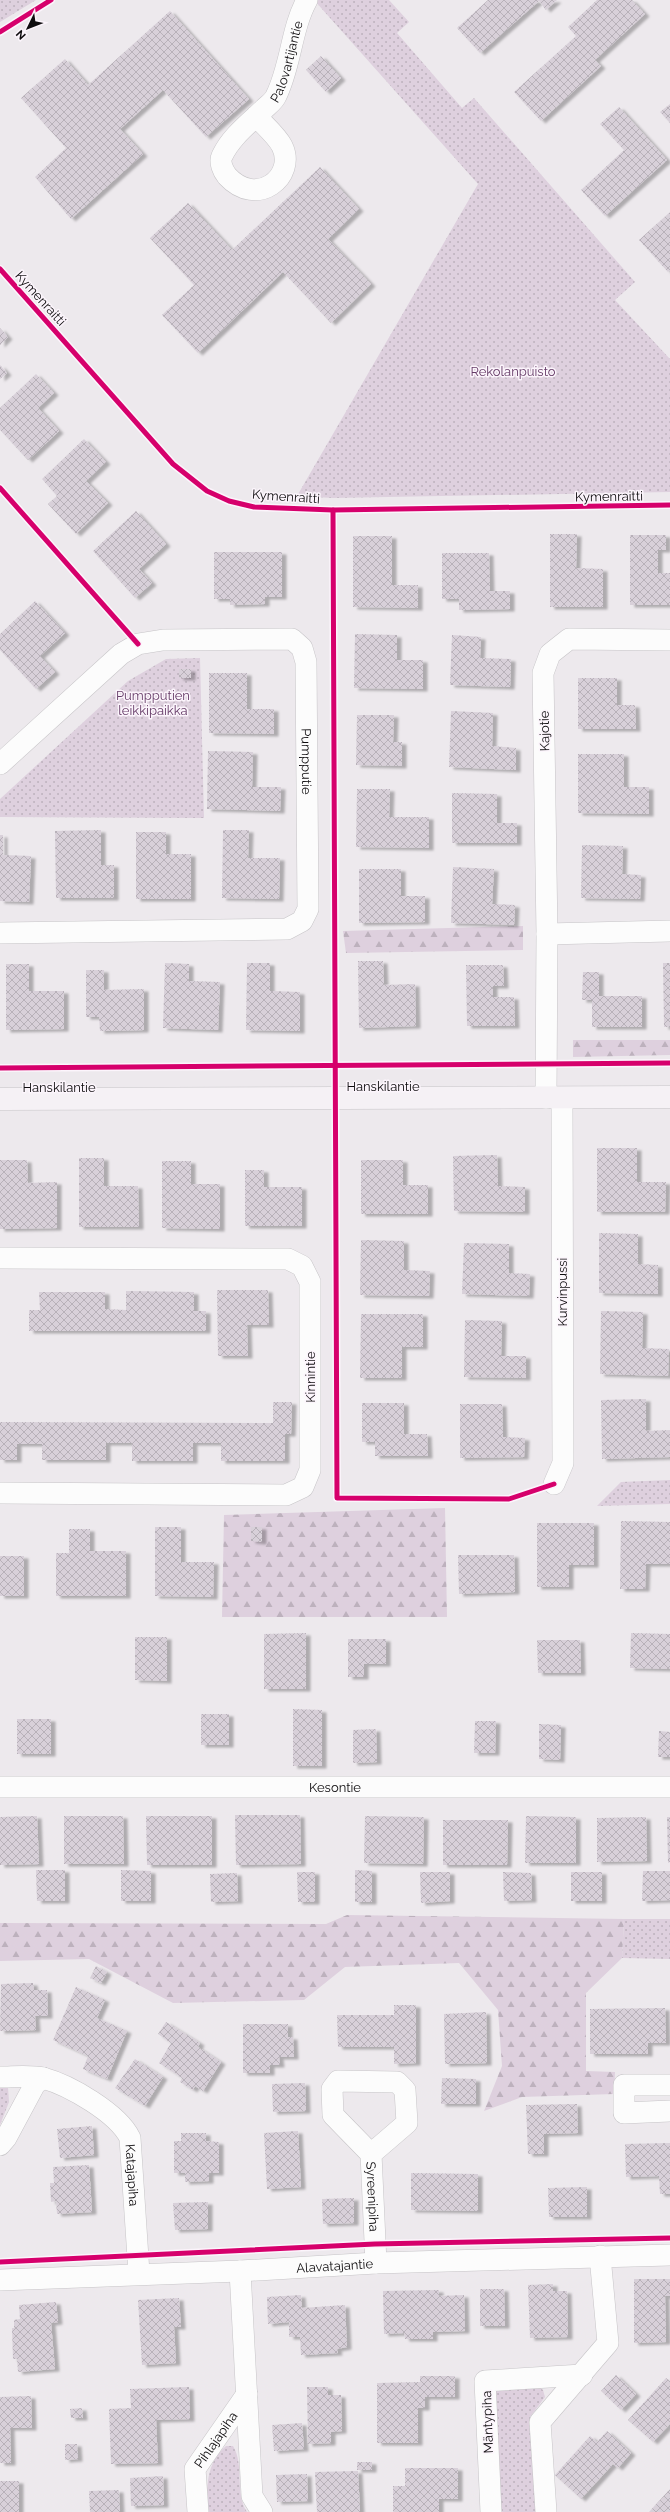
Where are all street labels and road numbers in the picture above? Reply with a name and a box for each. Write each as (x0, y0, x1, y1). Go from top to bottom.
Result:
street label: Palovartijantie (267, 19, 306, 105)
street label: Kymenraitti (12, 268, 69, 329)
street label: Kymenraitti (251, 487, 320, 506)
street label: Kymenraitti (575, 488, 643, 505)
street label: Kajotie (537, 710, 552, 752)
street label: Pumpputie (299, 728, 314, 795)
street label: Hanskilantie (346, 1079, 420, 1094)
street label: Hanskilantie (22, 1080, 96, 1095)
street label: Kurvinpussi (555, 1258, 570, 1326)
street label: Kinnintie (303, 1351, 318, 1403)
street label: Kesontie (309, 1780, 361, 1795)
street label: Katajapiha (122, 2143, 142, 2207)
street label: Syreenipiha (363, 2161, 382, 2232)
street label: Alavatajantie (296, 2256, 374, 2276)
street label: Mäntypiha (479, 2390, 496, 2454)
street label: Pihlajapiha (191, 2409, 240, 2471)

